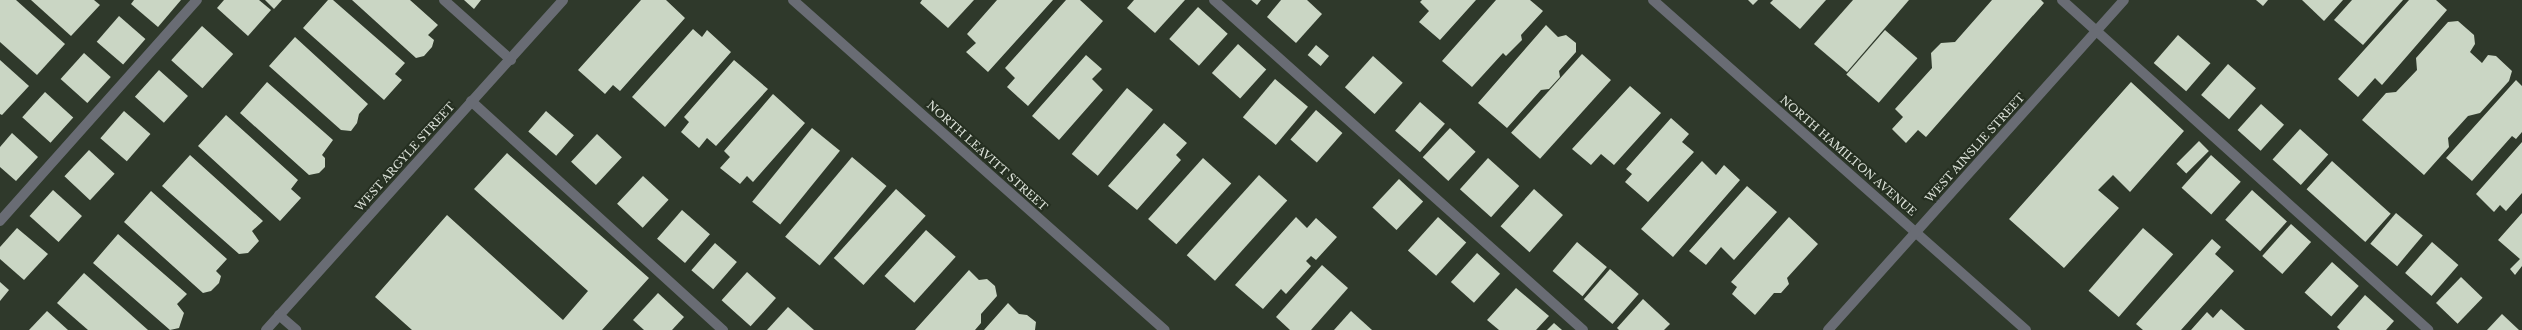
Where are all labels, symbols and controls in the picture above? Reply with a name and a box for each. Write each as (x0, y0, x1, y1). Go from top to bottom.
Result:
street label: WEST AINSLIE STREET (1922, 90, 2028, 206)
street label: NORTH HAMILTON AVENUE (1777, 93, 1919, 219)
street label: NORTH LEAVITT STREET (924, 98, 1050, 214)
street label: WEST ARGYLE STREET (352, 99, 458, 215)

